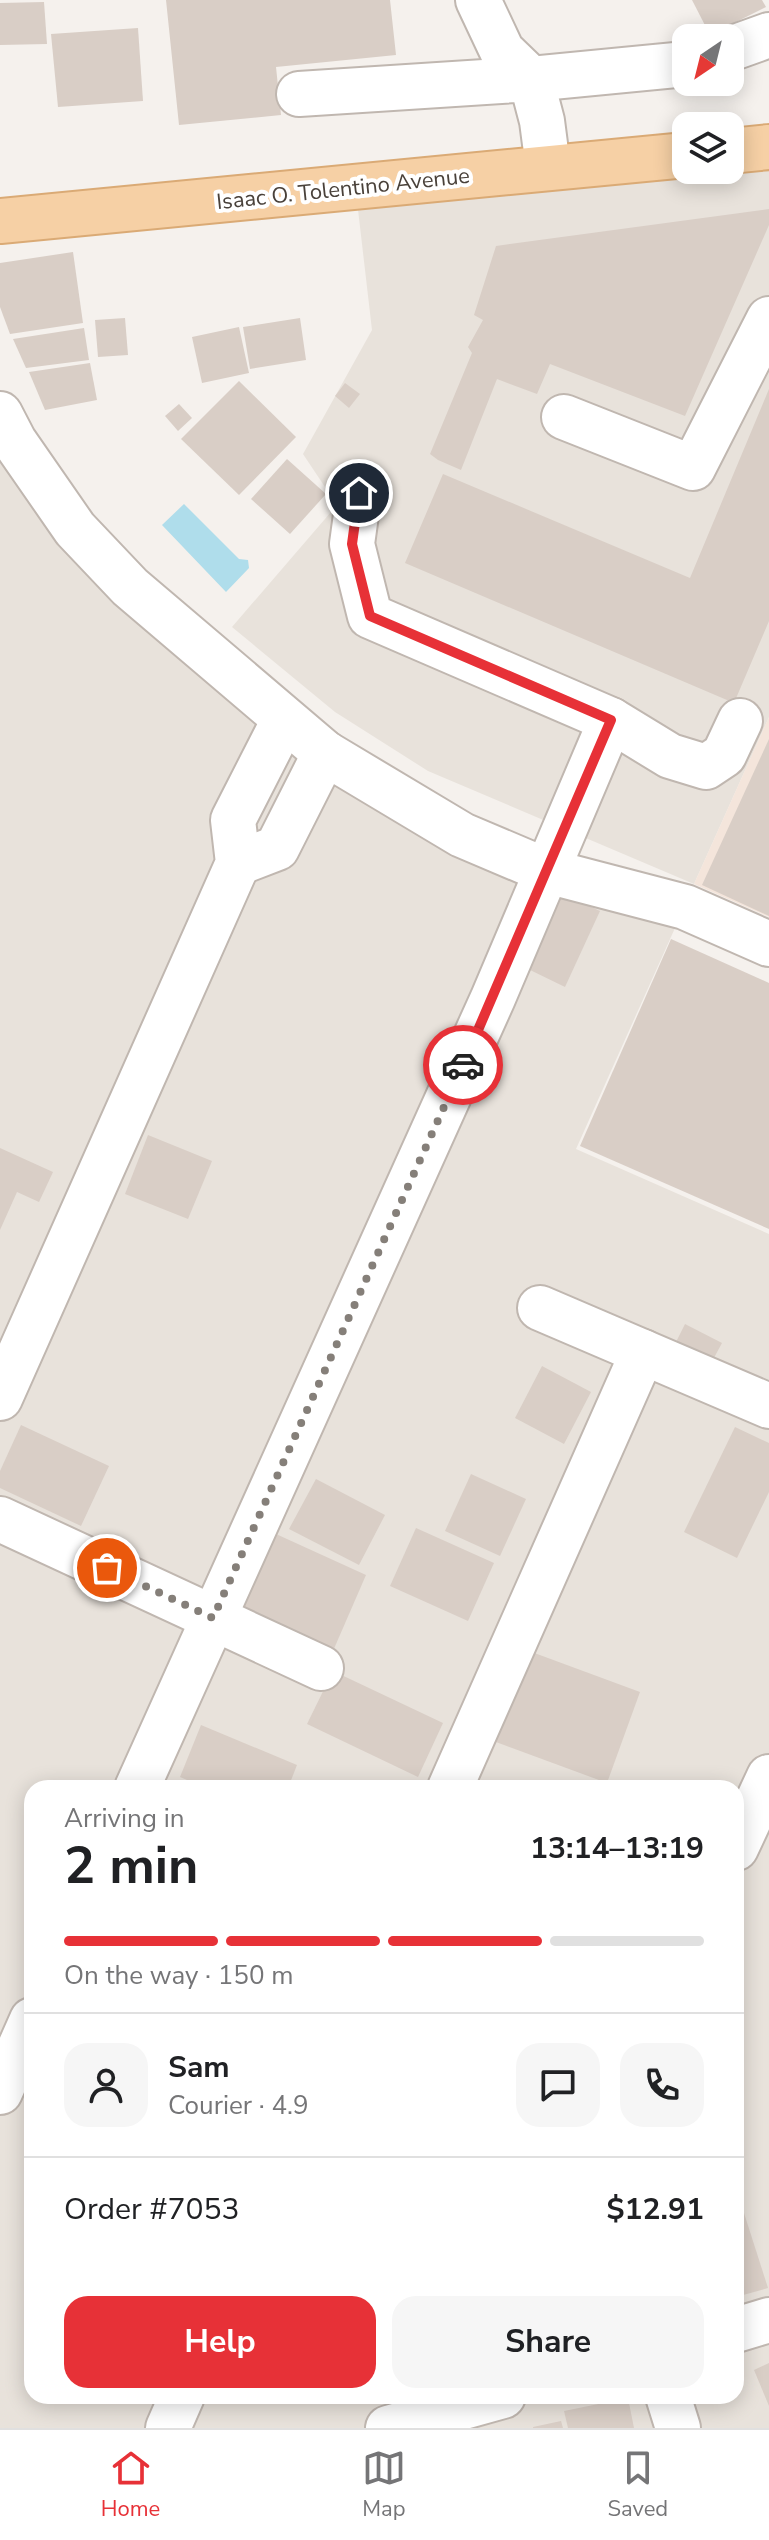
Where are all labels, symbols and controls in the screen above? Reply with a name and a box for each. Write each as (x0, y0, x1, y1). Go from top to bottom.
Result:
north arrow (672, 24, 744, 96)
map controls (672, 24, 744, 184)
button: layers (672, 112, 744, 184)
street label: Isaac O. Tolentino Avenue (215, 161, 471, 217)
pin (325, 459, 393, 527)
icon: home (337, 471, 381, 515)
courier (423, 1025, 503, 1105)
icon: car (441, 1043, 485, 1087)
pin (73, 1534, 141, 1602)
icon: bag (85, 1546, 129, 1590)
text: Arriving in (64, 1801, 185, 1836)
text: 13:14–13:19 (530, 1828, 704, 1869)
text: 2 min (64, 1830, 199, 1901)
text: On the way · 150 m (64, 1958, 293, 1993)
button: person (64, 2043, 148, 2127)
button: chat (516, 2043, 600, 2127)
button: phone (620, 2043, 704, 2127)
text: Sam (168, 2047, 230, 2088)
text: Courier · 4.9 (168, 2088, 309, 2123)
text: Order #7053 (64, 2189, 239, 2230)
text: $12.91 (607, 2189, 704, 2230)
button: Help (64, 2296, 376, 2388)
button: Share (392, 2296, 704, 2388)
tab: Home (101, 2446, 160, 2524)
tab: Map (362, 2446, 406, 2524)
tab: Saved (607, 2446, 668, 2524)

